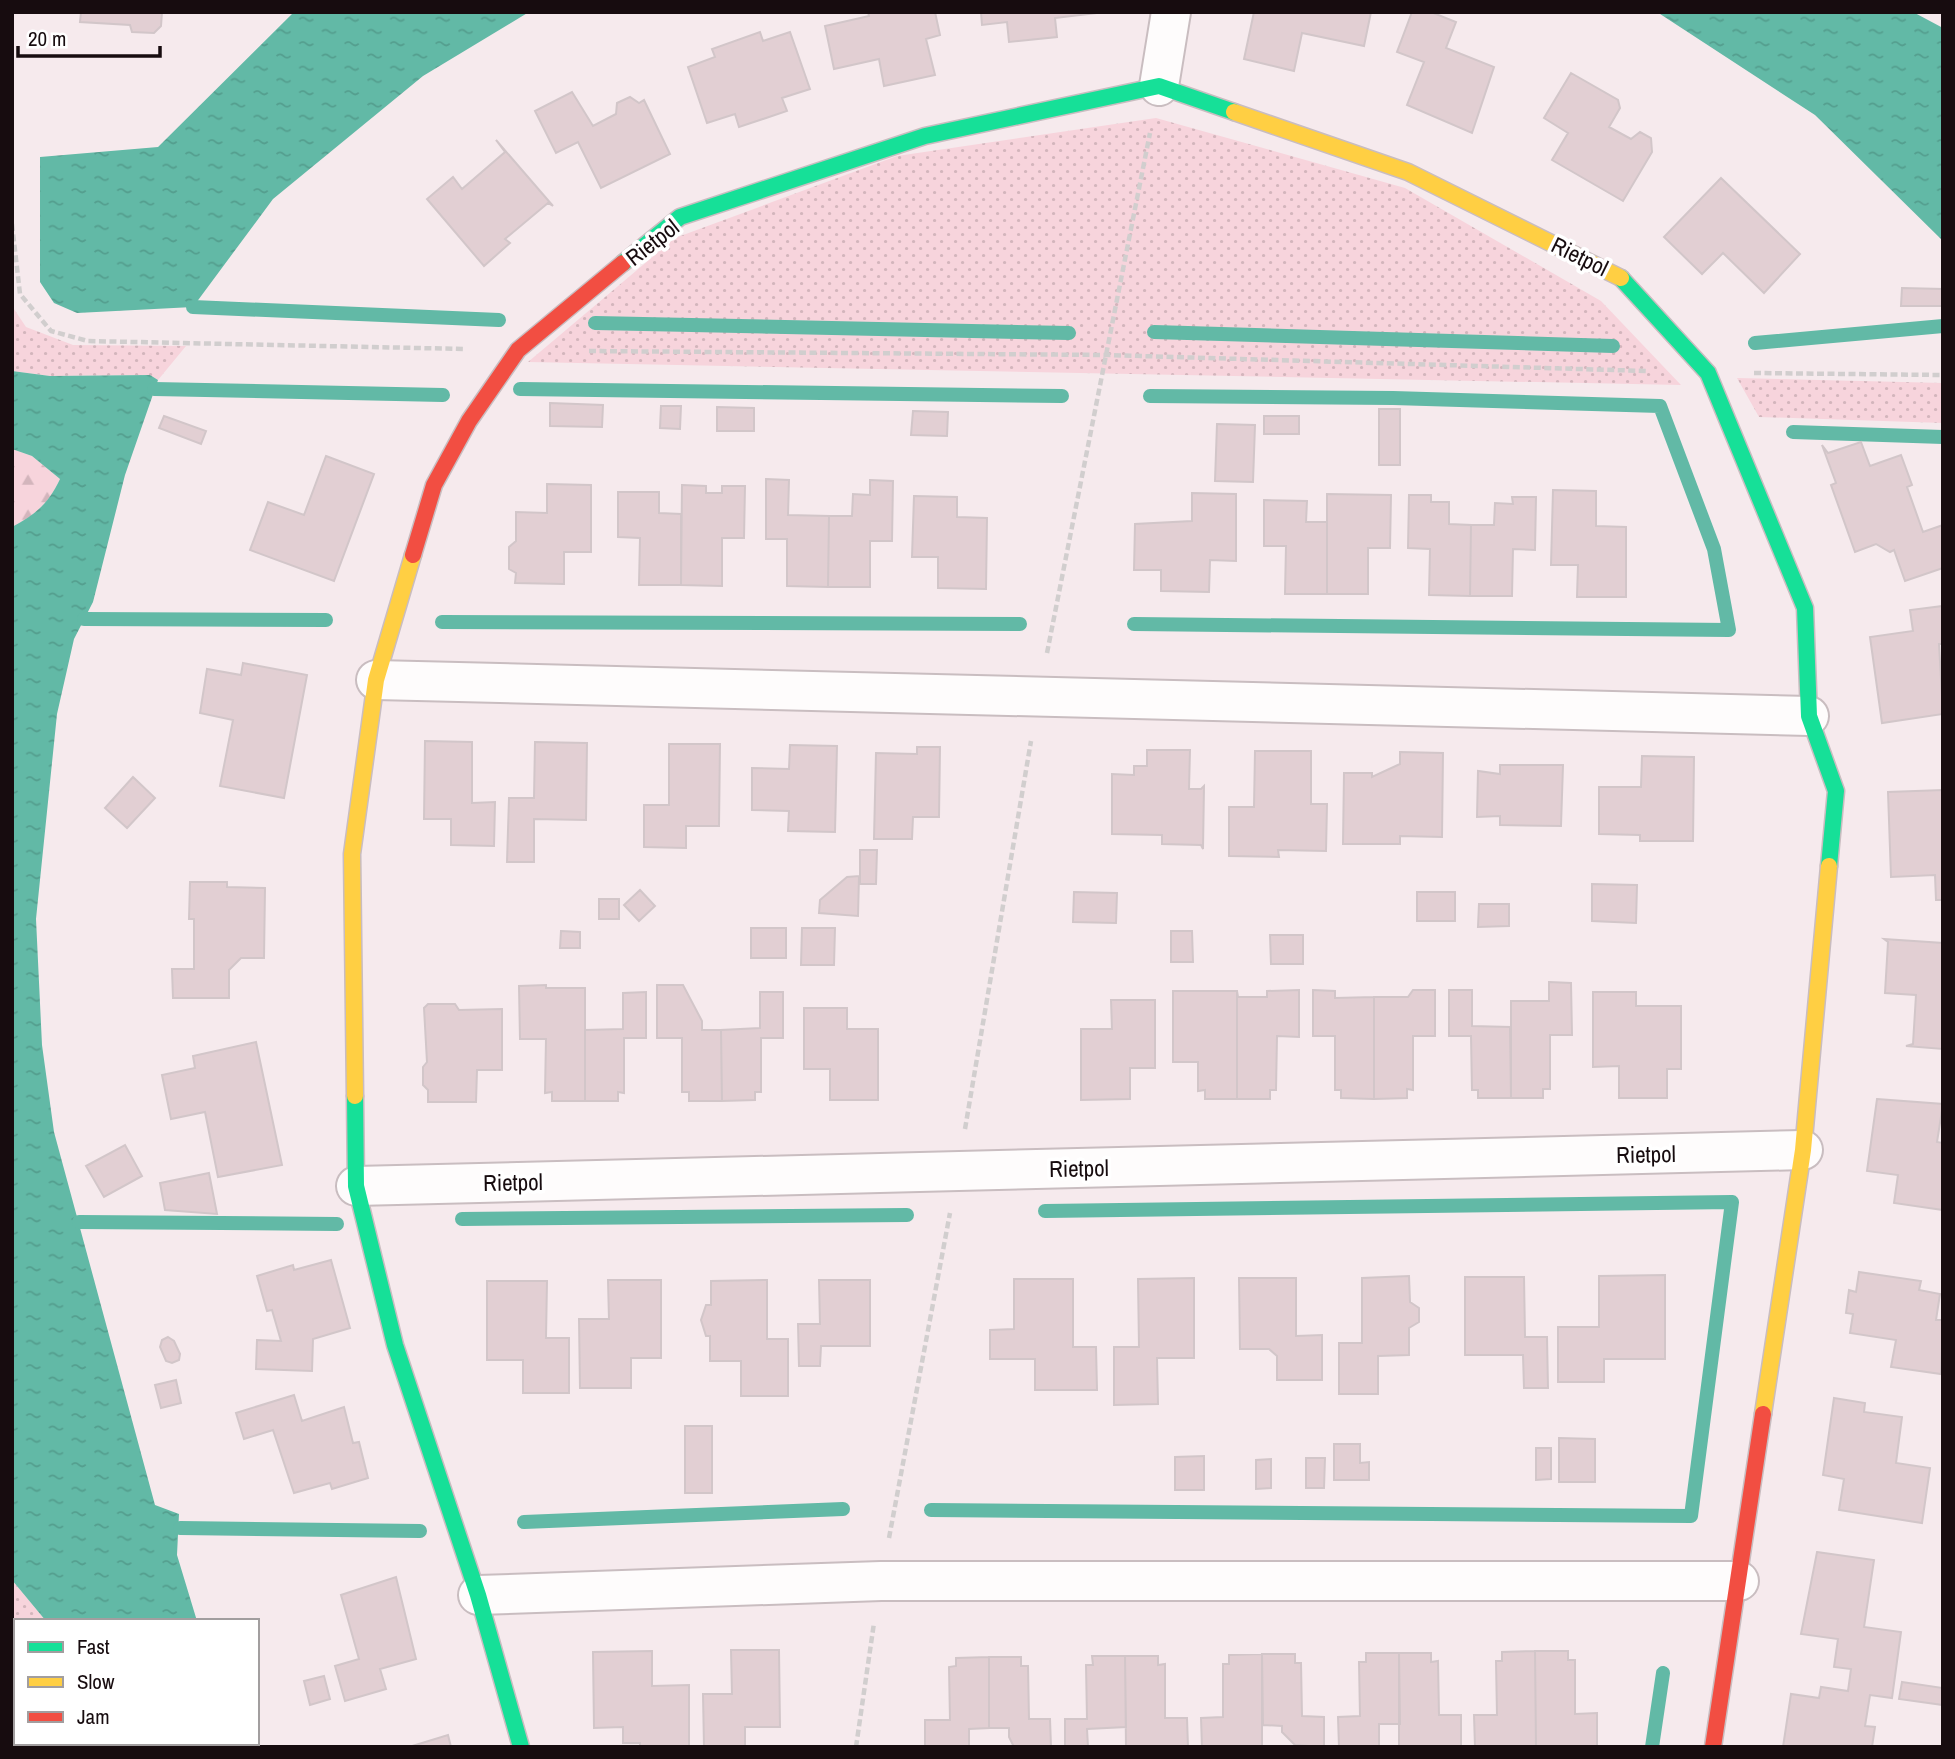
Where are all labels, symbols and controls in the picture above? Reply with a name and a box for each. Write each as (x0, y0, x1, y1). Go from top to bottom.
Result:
scale bar (18, 14, 159, 58)
text: 20 m (28, 24, 66, 53)
street label: Rietpol (619, 211, 685, 273)
street label: Rietpol (1546, 229, 1614, 283)
street label: Rietpol (1616, 1138, 1676, 1170)
street label: Rietpol (1049, 1152, 1109, 1184)
street label: Rietpol (483, 1166, 543, 1198)
legend (14, 1619, 259, 1745)
text: Fast (77, 1632, 110, 1661)
text: Slow (77, 1667, 115, 1696)
text: Jam (77, 1702, 110, 1731)

